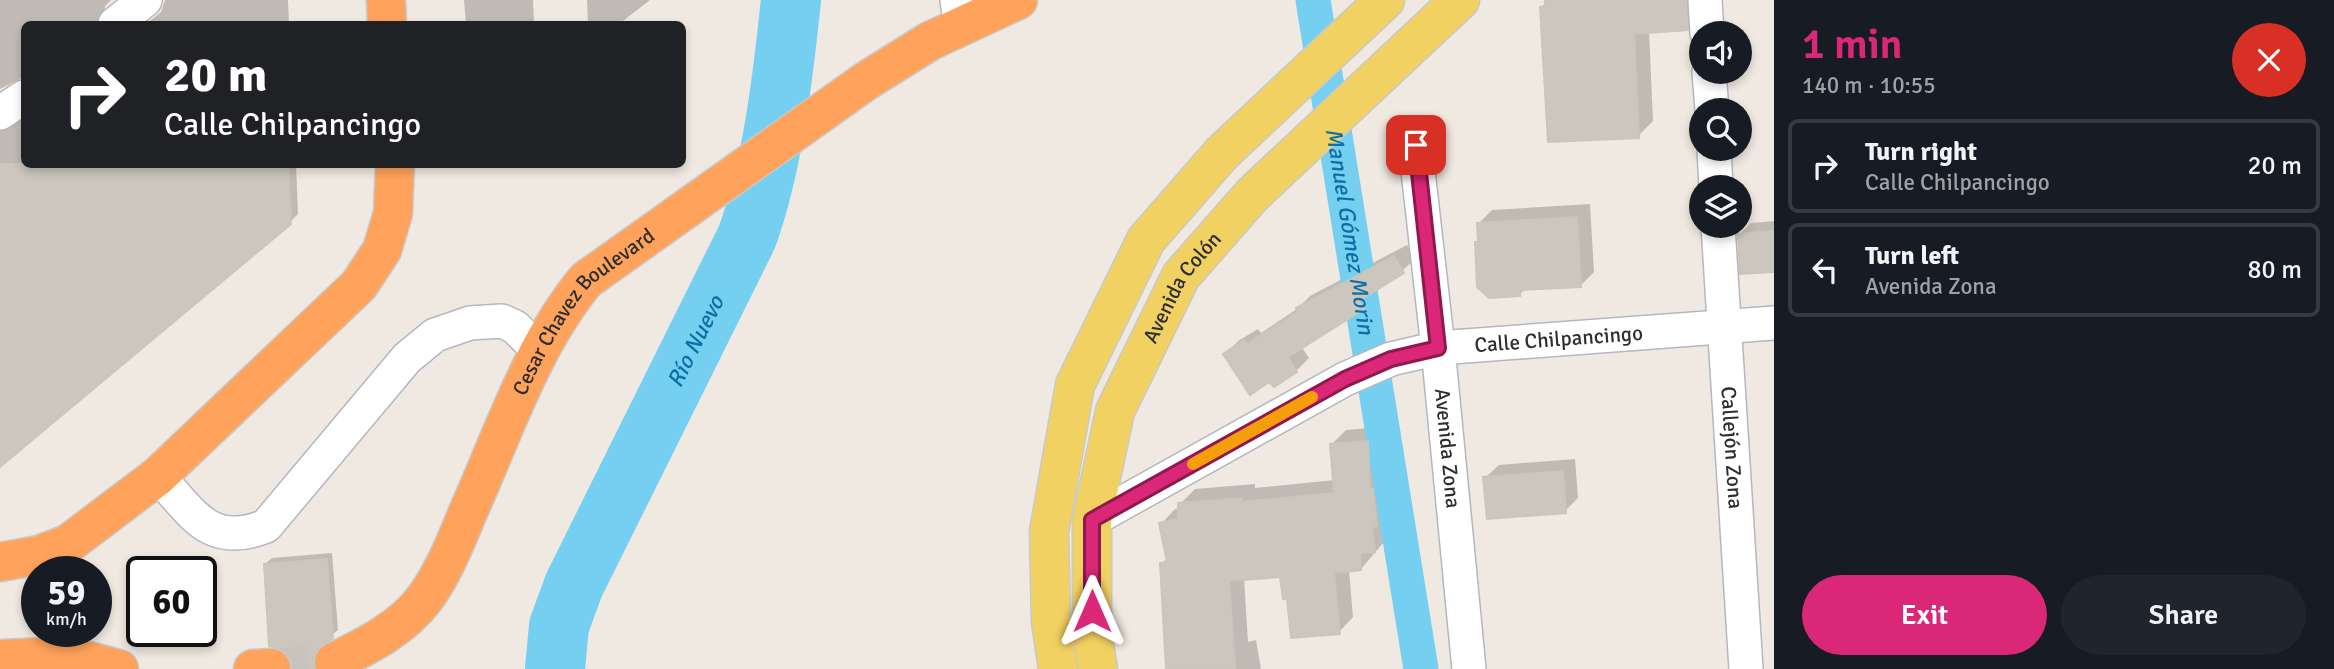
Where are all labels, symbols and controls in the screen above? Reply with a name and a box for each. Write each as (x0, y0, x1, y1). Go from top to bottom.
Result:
text: 1 min (1802, 19, 1903, 70)
map controls (1689, 21, 1752, 238)
button: sound (1689, 21, 1752, 84)
button: close (2232, 23, 2306, 97)
text: 20 m (164, 45, 267, 105)
icon: right (49, 49, 140, 140)
text: 140 m · 10:55 (1802, 71, 1936, 100)
button: search (1689, 98, 1752, 161)
text: Calle Chilpancingo (164, 105, 421, 144)
pin (1386, 115, 1446, 175)
water label: Manuel Gómez Morin (1319, 126, 1381, 338)
icon: arrive (1397, 126, 1435, 164)
text: Turn right (1865, 136, 1977, 168)
icon: right (1806, 147, 1844, 185)
text: 20 m (2247, 150, 2302, 182)
text: Calle Chilpancingo (1865, 168, 2050, 197)
button: layers (1689, 175, 1752, 238)
street label: Cesar Chavez Boulevard (507, 223, 660, 399)
street label: Avenida Colón (1137, 226, 1227, 347)
text: Turn left (1865, 240, 1959, 272)
icon: left (1806, 251, 1844, 289)
text: 80 m (2247, 254, 2302, 286)
text: Avenida Zona (1865, 272, 1997, 301)
water label: Río Nuevo (660, 290, 731, 392)
street label: Calle Chilpancingo (1473, 320, 1644, 358)
street label: Callejón Zona (1715, 385, 1749, 510)
street label: Avenida Zona (1429, 387, 1466, 509)
speed limit sign: 60 (126, 556, 217, 647)
text: 59 (48, 571, 85, 614)
position arrow (1055, 574, 1129, 648)
button: Exit (1802, 575, 2047, 655)
button: Share (2061, 575, 2306, 655)
text: km/h (46, 608, 87, 630)

